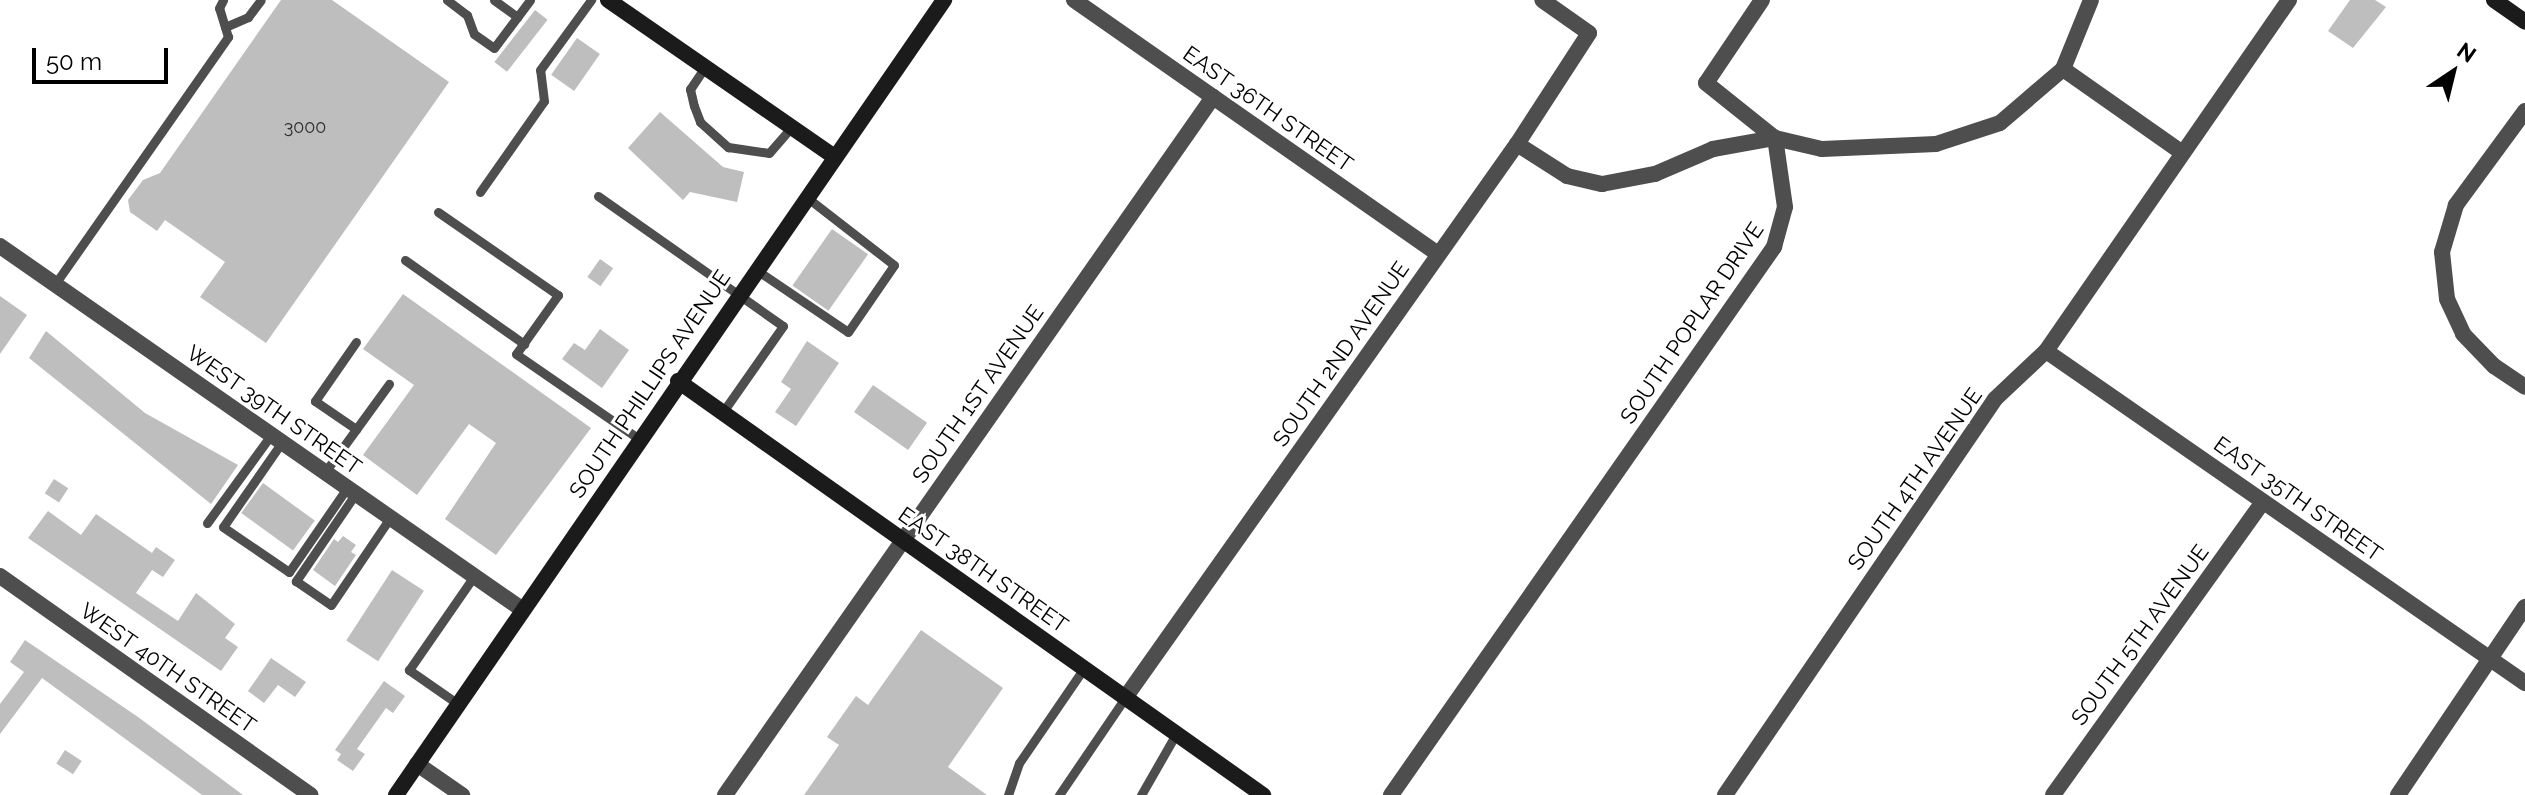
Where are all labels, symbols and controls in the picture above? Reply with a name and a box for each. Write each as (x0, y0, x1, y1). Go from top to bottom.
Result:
scale bar (36, 32, 172, 82)
north arrow (2413, 32, 2493, 112)
text: N (2452, 37, 2481, 68)
street label: EAST 36TH STREET (1178, 40, 1358, 178)
text: 50 m (46, 47, 102, 76)
house number: 3000 (284, 116, 326, 138)
street label: SOUTH POPLAR DRIVE (1615, 217, 1769, 429)
street label: SOUTH 2ND AVENUE (1267, 256, 1415, 452)
street label: SOUTH PHILLIPS AVENUE (564, 265, 736, 503)
street label: SOUTH 1ST AVENUE (906, 299, 1050, 489)
street label: WEST 39TH STREET (181, 339, 367, 481)
street label: SOUTH 4TH AVENUE (1842, 383, 1988, 575)
street label: EAST 35TH STREET (2208, 431, 2388, 567)
street label: EAST 38TH STREET (893, 501, 1073, 639)
street label: SOUTH 5TH AVENUE (2065, 539, 2215, 731)
street label: WEST 40TH STREET (75, 597, 261, 739)

